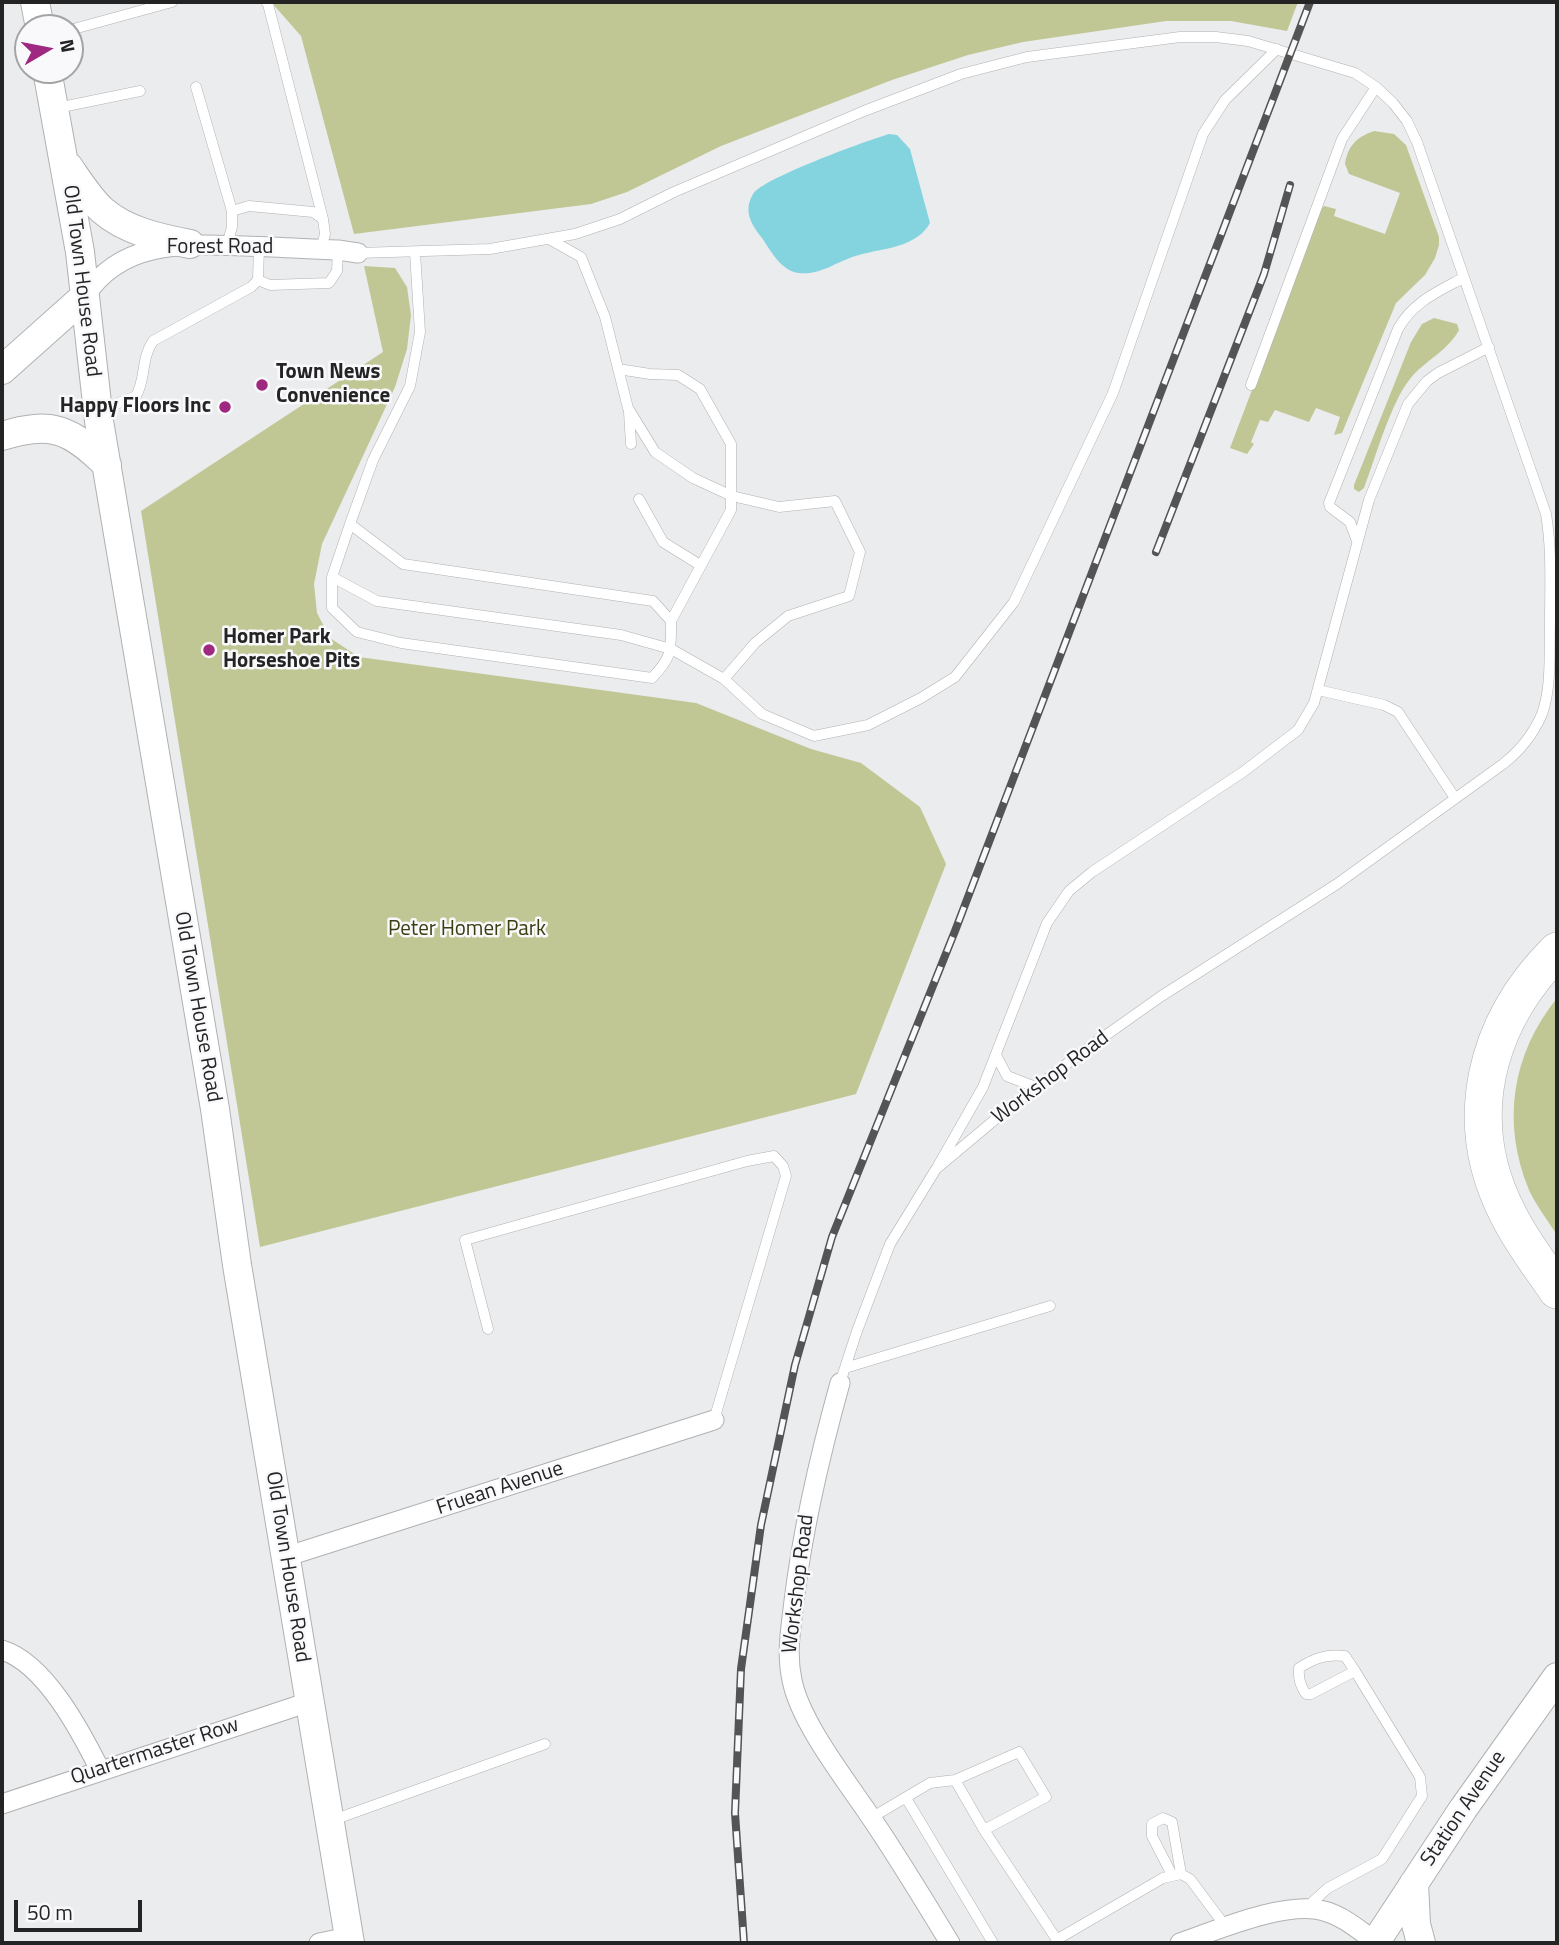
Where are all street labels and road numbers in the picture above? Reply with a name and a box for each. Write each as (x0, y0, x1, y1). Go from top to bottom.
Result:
street label: Old Town House Road (57, 184, 105, 378)
street label: Forest Road (167, 235, 273, 261)
street label: Old Town House Road (168, 910, 226, 1104)
street label: Workshop Road (988, 1026, 1114, 1130)
street label: Fruean Avenue (433, 1457, 567, 1521)
street label: Old Town House Road (259, 1470, 315, 1664)
street label: Workshop Road (778, 1513, 820, 1655)
street label: Quartermaster Row (68, 1713, 242, 1791)
street label: Station Avenue (1416, 1747, 1512, 1871)

